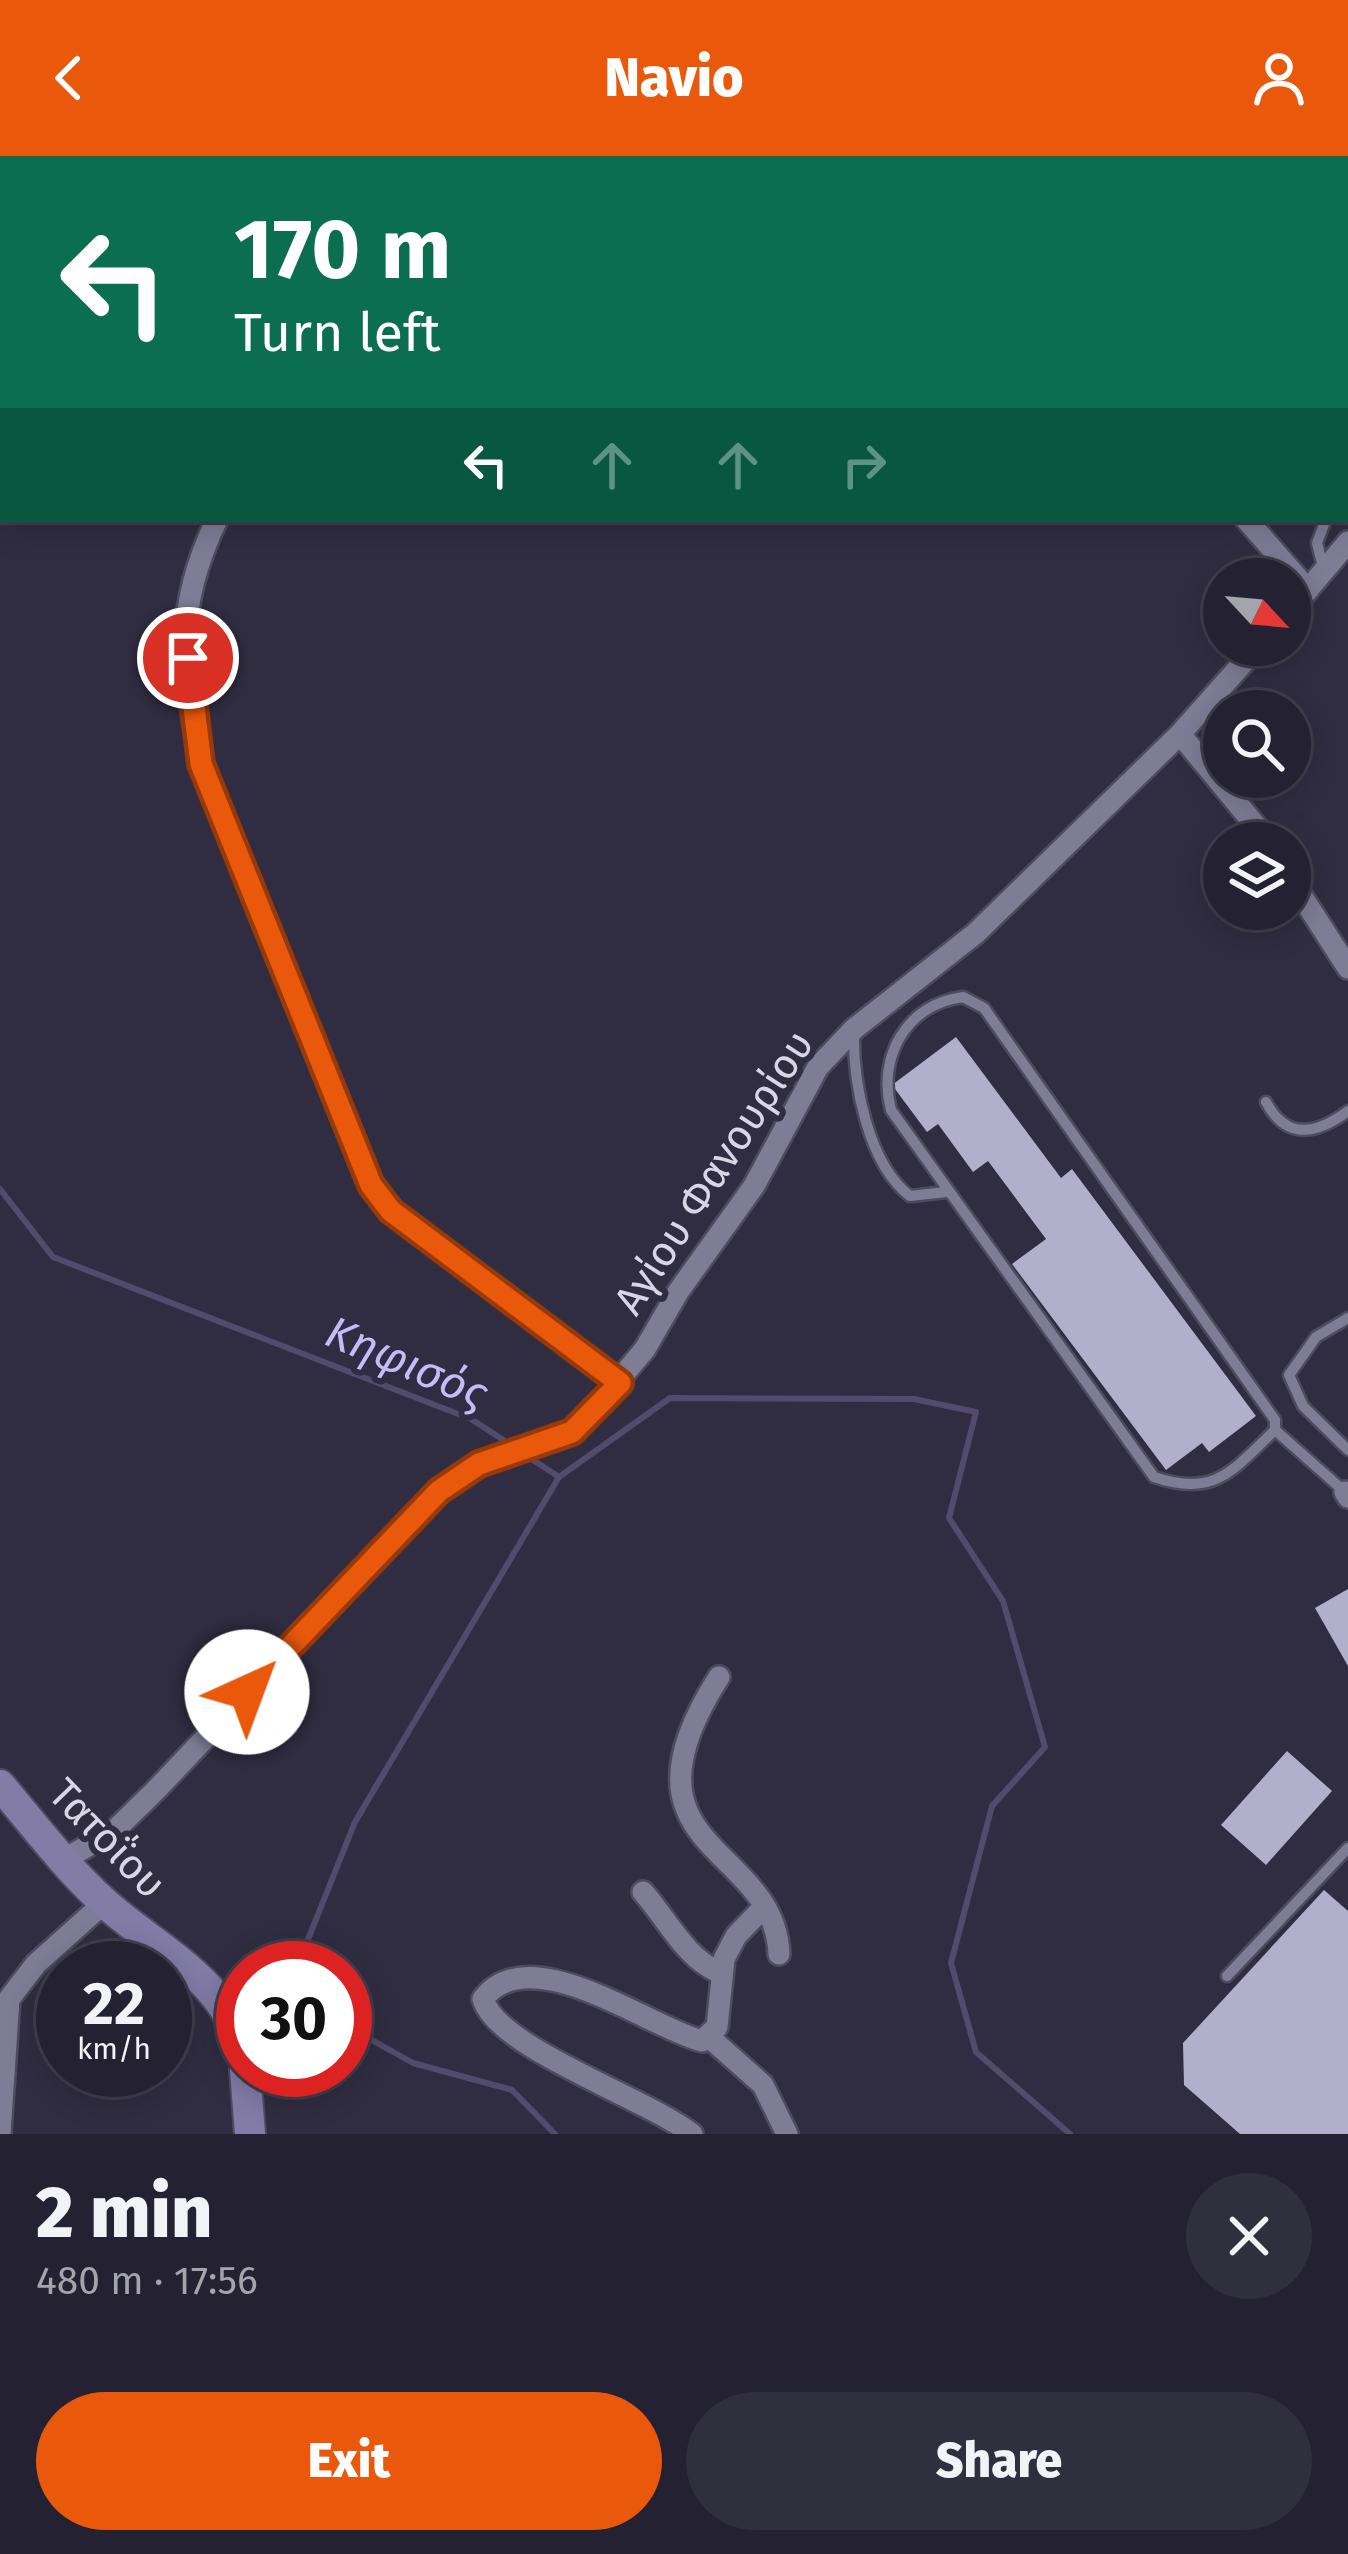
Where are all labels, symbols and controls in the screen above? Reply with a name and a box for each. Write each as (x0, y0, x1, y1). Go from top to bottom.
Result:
icon: back (36, 45, 102, 111)
icon: person (1246, 45, 1312, 111)
text: Navio (604, 46, 744, 110)
text: 170 m (234, 199, 451, 300)
icon: left (36, 204, 192, 360)
text: Turn left (234, 301, 441, 365)
icon: left (453, 432, 519, 498)
icon: ahead (579, 432, 645, 498)
icon: ahead (705, 432, 771, 498)
icon: right (831, 432, 897, 498)
north arrow (1203, 558, 1311, 666)
map controls (1203, 558, 1311, 930)
pin (137, 607, 239, 709)
icon: arrive (155, 625, 221, 691)
button: search (1203, 690, 1311, 798)
button: layers (1203, 822, 1311, 930)
street label: Αγίου Φανουρίου (603, 1021, 824, 1324)
water label: Κηφισός (318, 1305, 497, 1422)
position arrow (184, 1629, 310, 1755)
street label: Τατοΐου (38, 1769, 176, 1909)
speed limit sign: 30 (216, 1941, 372, 2097)
text: 22 (83, 1968, 145, 2040)
text: km/h (77, 2031, 151, 2067)
text: 2 min (36, 2170, 212, 2256)
button: close (1186, 2173, 1312, 2299)
text: 480 m · 17:56 (36, 2258, 258, 2304)
button: Exit (36, 2392, 662, 2530)
button: Share (686, 2392, 1312, 2530)

